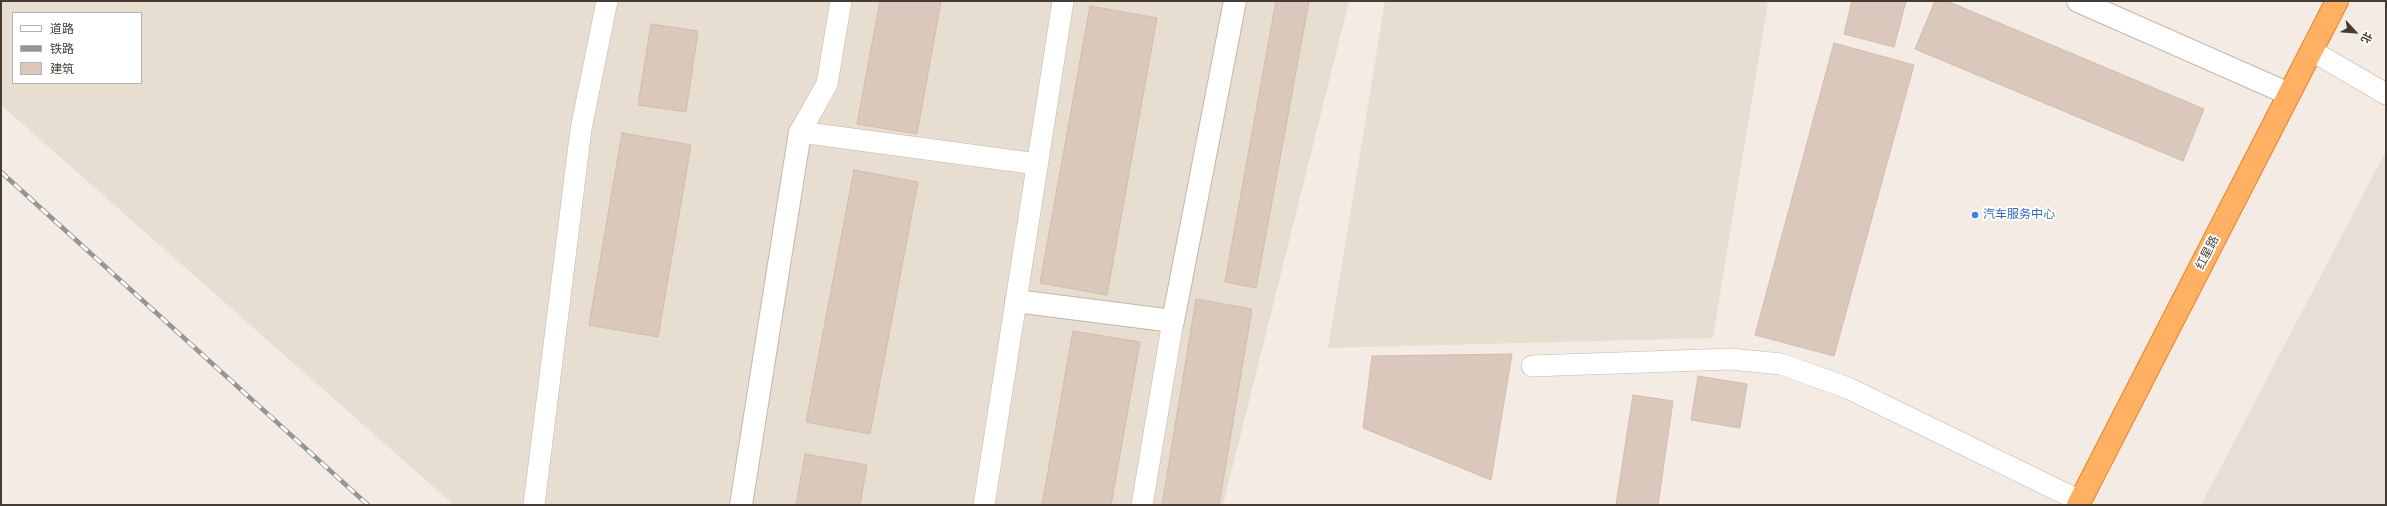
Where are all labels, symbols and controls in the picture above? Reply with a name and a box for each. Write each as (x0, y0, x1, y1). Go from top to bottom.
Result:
legend (12, 12, 142, 84)
north arrow (2335, 12, 2375, 52)
text: 道路 (50, 21, 74, 37)
text: 北 (2357, 29, 2375, 46)
text: 铁路 (50, 41, 74, 57)
text: 建筑 (50, 61, 74, 77)
place label: 汽车服务中心 (1983, 208, 2055, 222)
marker: 汽车服务中心 (1970, 210, 1980, 220)
street label: 红星路 (2193, 234, 2223, 272)

